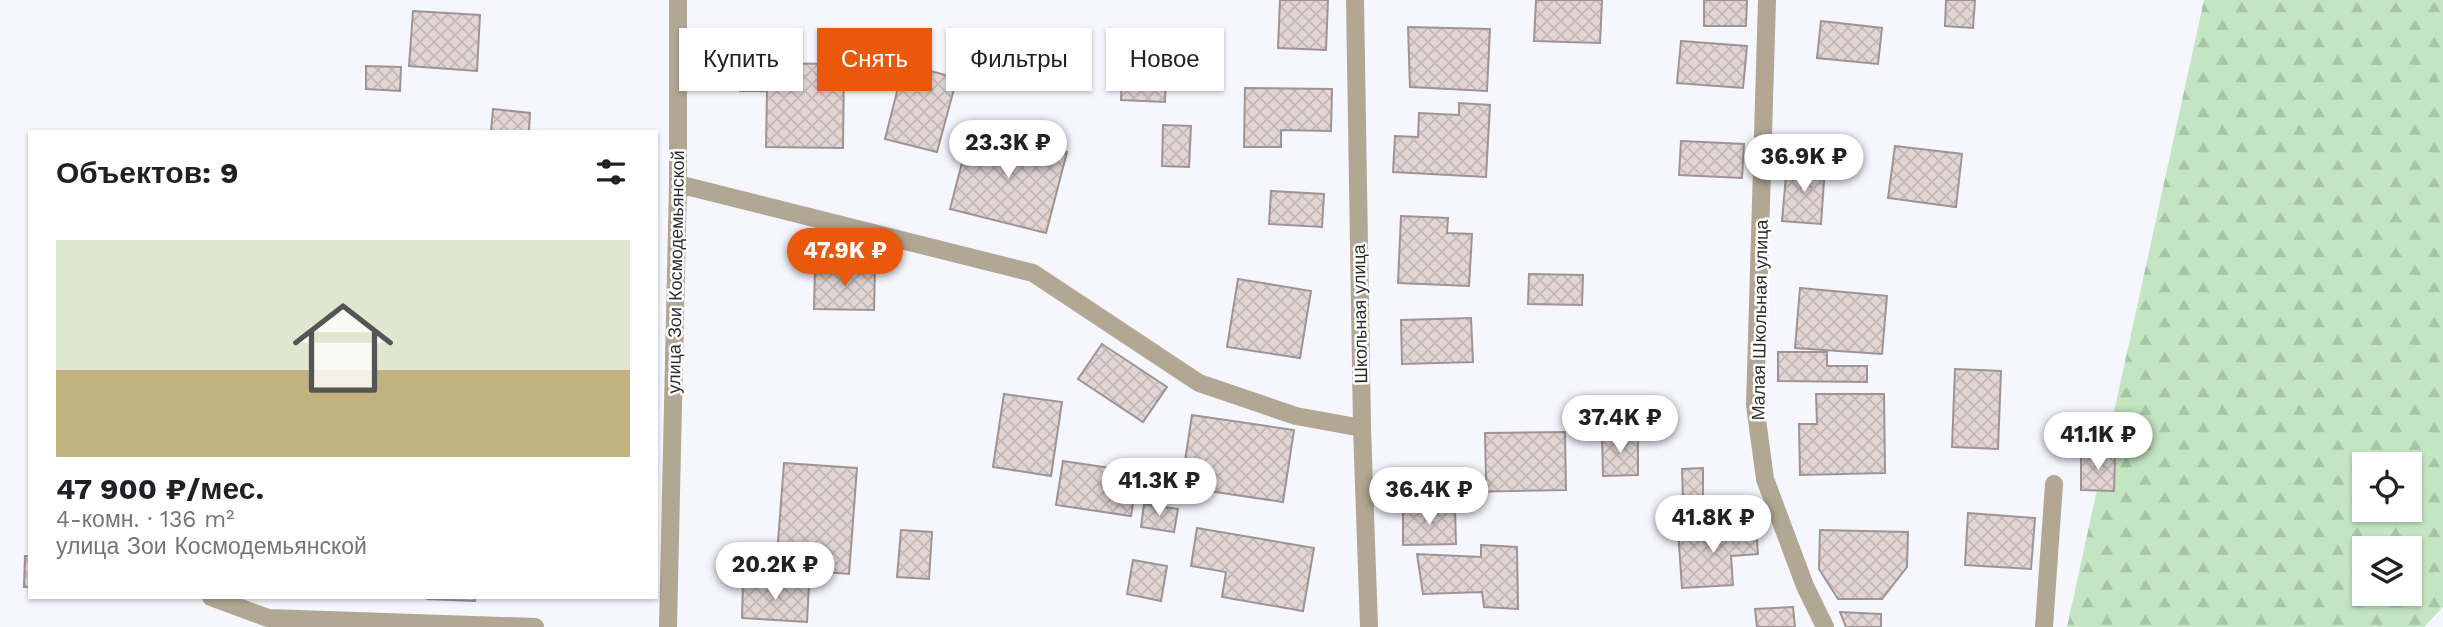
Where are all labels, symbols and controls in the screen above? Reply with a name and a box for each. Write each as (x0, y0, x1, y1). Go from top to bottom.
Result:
chip: Купить (679, 28, 803, 91)
chip: Снять (817, 28, 932, 91)
chip: Фильтры (946, 28, 1092, 91)
chip: Новое (1106, 28, 1224, 91)
pin: 23.3K ₽ (943, 120, 1073, 180)
text: 23.3K ₽ (965, 129, 1051, 156)
pin: 36.9K ₽ (1739, 134, 1869, 194)
text: 36.9K ₽ (1761, 143, 1847, 170)
street label: улица Зои Космодемьянской (663, 150, 688, 394)
icon: filters (592, 153, 630, 191)
text: Объектов: 9 (56, 155, 239, 190)
street label: Малая Школьная улица (1747, 218, 1772, 421)
pin: 47.9K ₽ (780, 229, 910, 288)
text: 47.9K ₽ (803, 237, 887, 264)
street label: Школьная улица (1348, 243, 1371, 384)
icon: home (280, 285, 406, 411)
pin: 37.4K ₽ (1555, 396, 1685, 455)
text: 37.4K ₽ (1578, 404, 1662, 431)
pin: 41.1K ₽ (2033, 412, 2163, 472)
text: 41.1K ₽ (2060, 421, 2136, 448)
map controls (2352, 452, 2422, 606)
button: locate (2352, 452, 2422, 522)
pin: 41.3K ₽ (1094, 458, 1224, 518)
text: 41.3K ₽ (1118, 467, 1200, 494)
pin: 36.4K ₽ (1364, 468, 1494, 527)
text: 47 900 ₽/мес. (56, 471, 264, 506)
text: 36.4K ₽ (1385, 476, 1473, 503)
pin: 41.8K ₽ (1648, 496, 1778, 555)
text: 41.8K ₽ (1671, 504, 1755, 531)
text: 4-комн. · 136 m² (56, 506, 234, 533)
text: улица Зои Космодемьянской (56, 533, 367, 560)
button: layers (2352, 536, 2422, 606)
pin: 20.2K ₽ (710, 542, 840, 602)
text: 20.2K ₽ (732, 551, 818, 578)

